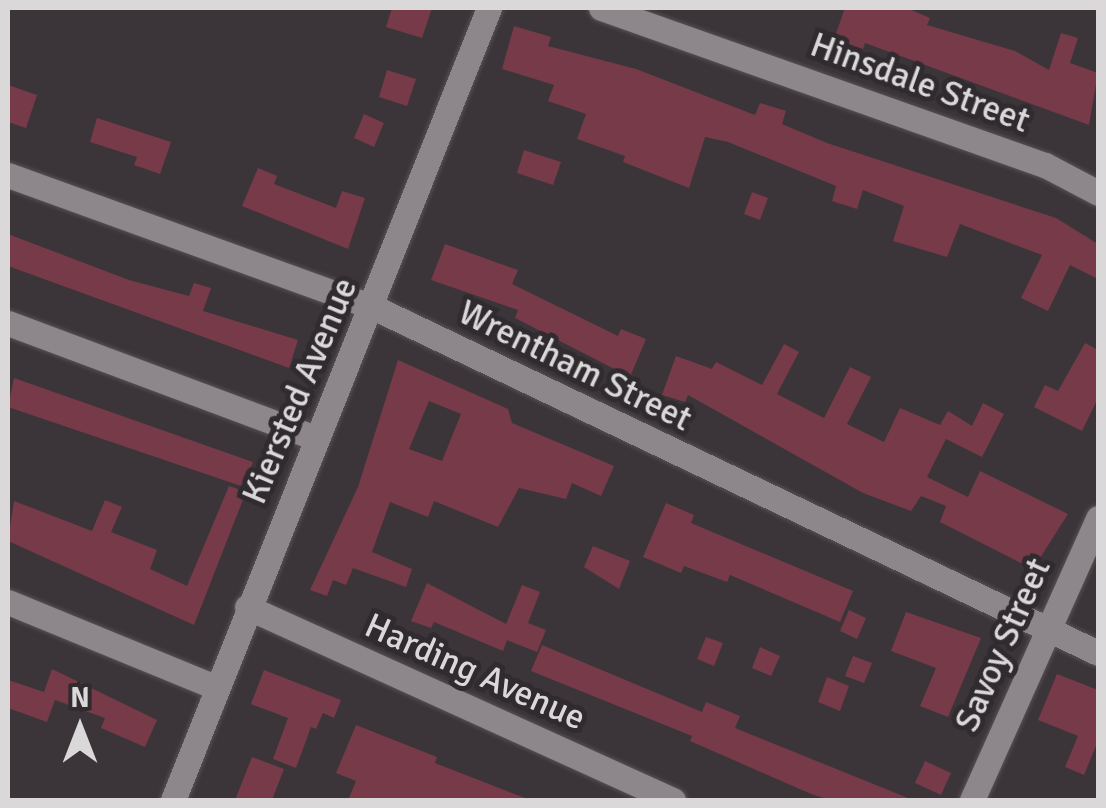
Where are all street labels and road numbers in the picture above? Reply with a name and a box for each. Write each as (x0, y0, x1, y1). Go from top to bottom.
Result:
street label: Hinsdale Street (805, 24, 1035, 142)
street label: Kiersted Avenue (234, 272, 366, 510)
street label: Wrentham Street (452, 291, 698, 441)
street label: Savoy Street (946, 552, 1060, 738)
street label: Harding Avenue (358, 605, 592, 739)

